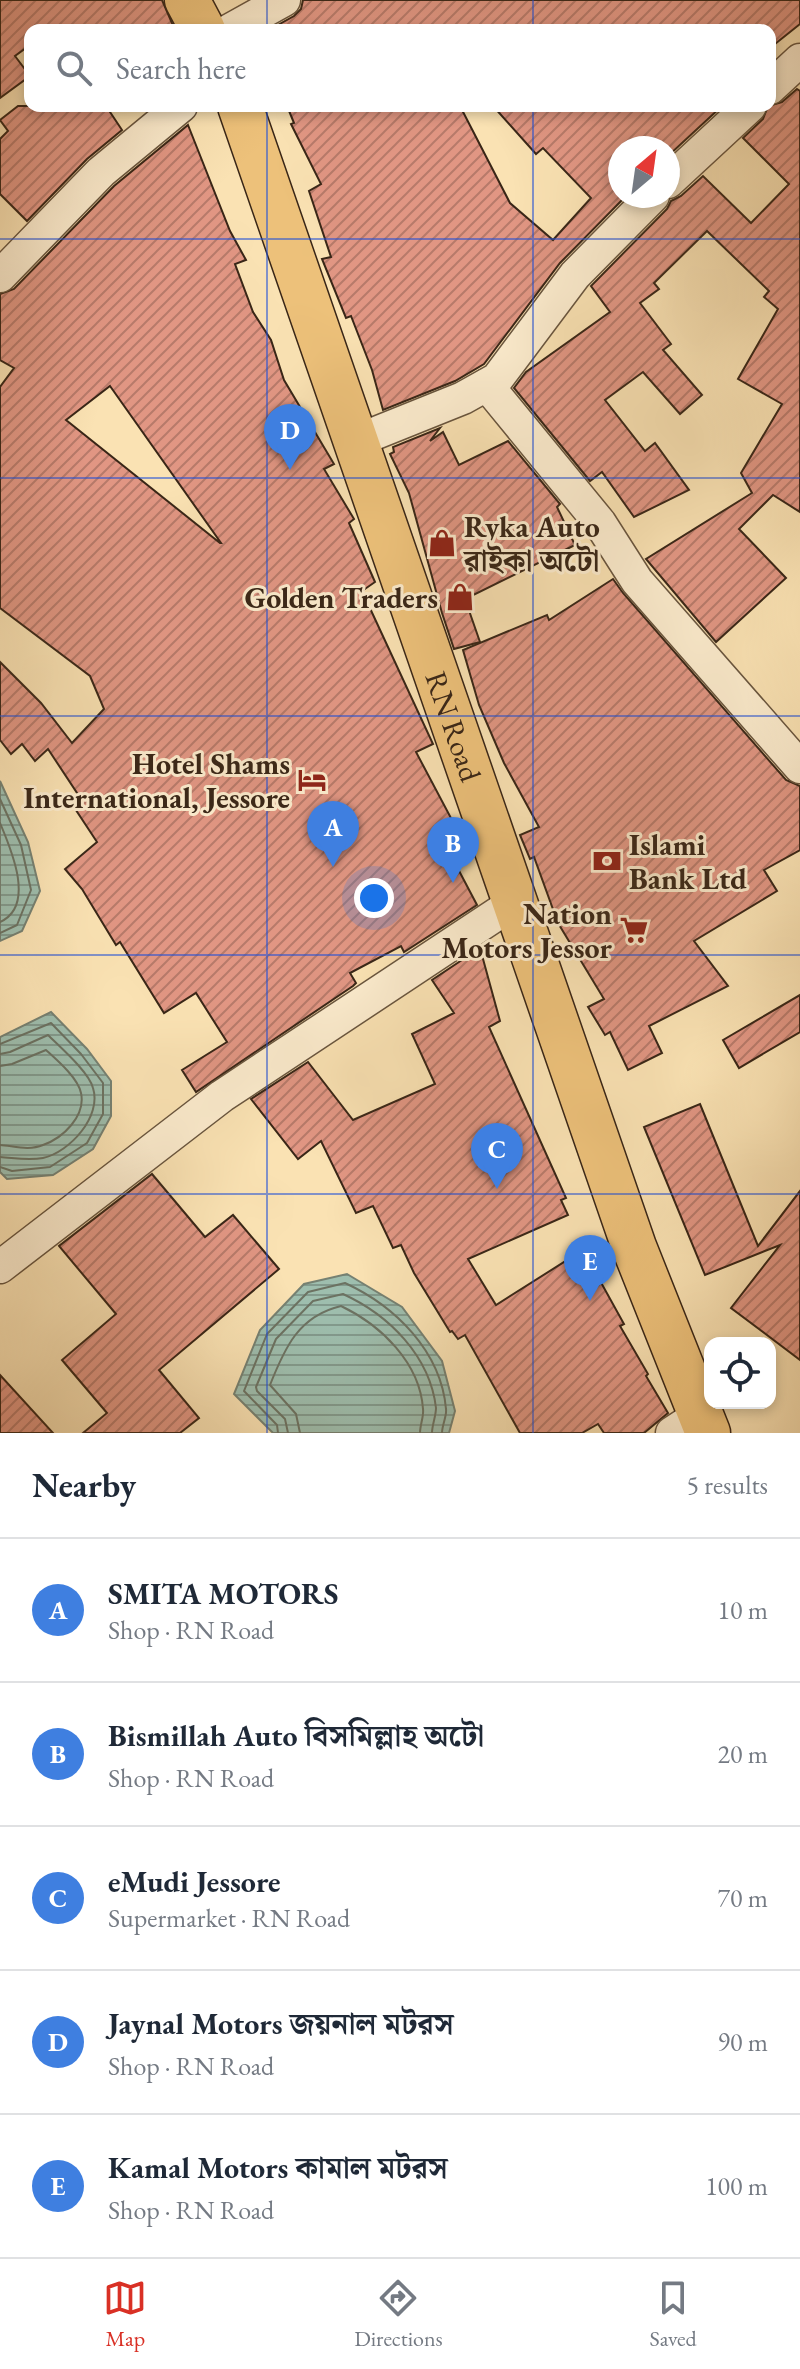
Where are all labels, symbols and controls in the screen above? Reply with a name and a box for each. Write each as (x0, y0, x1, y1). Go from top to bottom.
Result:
search box (24, 24, 776, 112)
icon: search (52, 46, 96, 90)
text: Search here (116, 49, 246, 88)
north arrow (608, 136, 680, 208)
pin: D (264, 404, 316, 470)
place label: Ryka Auto রাইকা অটো (462, 507, 600, 580)
shop icon: Ryka Auto রাইকা অটো (427, 528, 457, 558)
place label: Golden Traders (245, 578, 438, 617)
shop icon: Golden Traders (445, 582, 475, 612)
street label: RN Road (417, 666, 491, 787)
place label: Hotel Shams International, Jessore (23, 744, 290, 817)
hotel icon: Hotel Shams International, Jessore (297, 765, 327, 795)
pin: A (307, 801, 359, 867)
pin: B (427, 817, 479, 883)
place label: Islami Bank Ltd (629, 825, 747, 898)
bank icon: Islami Bank Ltd (592, 846, 622, 876)
your location (354, 878, 394, 918)
place label: Nation Motors Jessor (441, 894, 613, 967)
supermarket icon: Nation Motors Jessor (619, 915, 649, 945)
pin: C (471, 1123, 523, 1189)
pin: E (564, 1235, 616, 1301)
map controls (704, 1337, 776, 1409)
button: locate (704, 1337, 776, 1409)
text: Nearby (32, 1463, 136, 1507)
text: 5 results (687, 1468, 768, 1502)
text: SMITA MOTORS (108, 1574, 339, 1613)
text: A (49, 1593, 67, 1627)
text: 10 m (718, 1593, 768, 1627)
text: Shop · RN Road (108, 1613, 274, 1647)
text: Bismillah Auto বিসমিল্লাহ অটো (108, 1716, 484, 1755)
text: B (50, 1737, 66, 1771)
text: 20 m (718, 1737, 768, 1771)
text: Shop · RN Road (108, 1761, 274, 1795)
text: eMudi Jessore (108, 1862, 281, 1901)
text: C (49, 1881, 67, 1915)
text: 70 m (718, 1881, 768, 1915)
text: Supermarket · RN Road (108, 1901, 350, 1935)
text: Jaynal Motors জয়নাল মটরস (108, 2004, 454, 2043)
text: D (48, 2025, 68, 2059)
text: 90 m (718, 2025, 768, 2059)
text: Shop · RN Road (108, 2049, 274, 2083)
text: Kamal Motors কামাল মটরস (108, 2148, 448, 2187)
text: E (51, 2169, 65, 2203)
text: 100 m (705, 2169, 768, 2203)
text: Shop · RN Road (108, 2193, 274, 2227)
tab: Map (103, 2276, 147, 2353)
tab: Directions (354, 2276, 443, 2353)
tab: Saved (649, 2276, 697, 2353)

